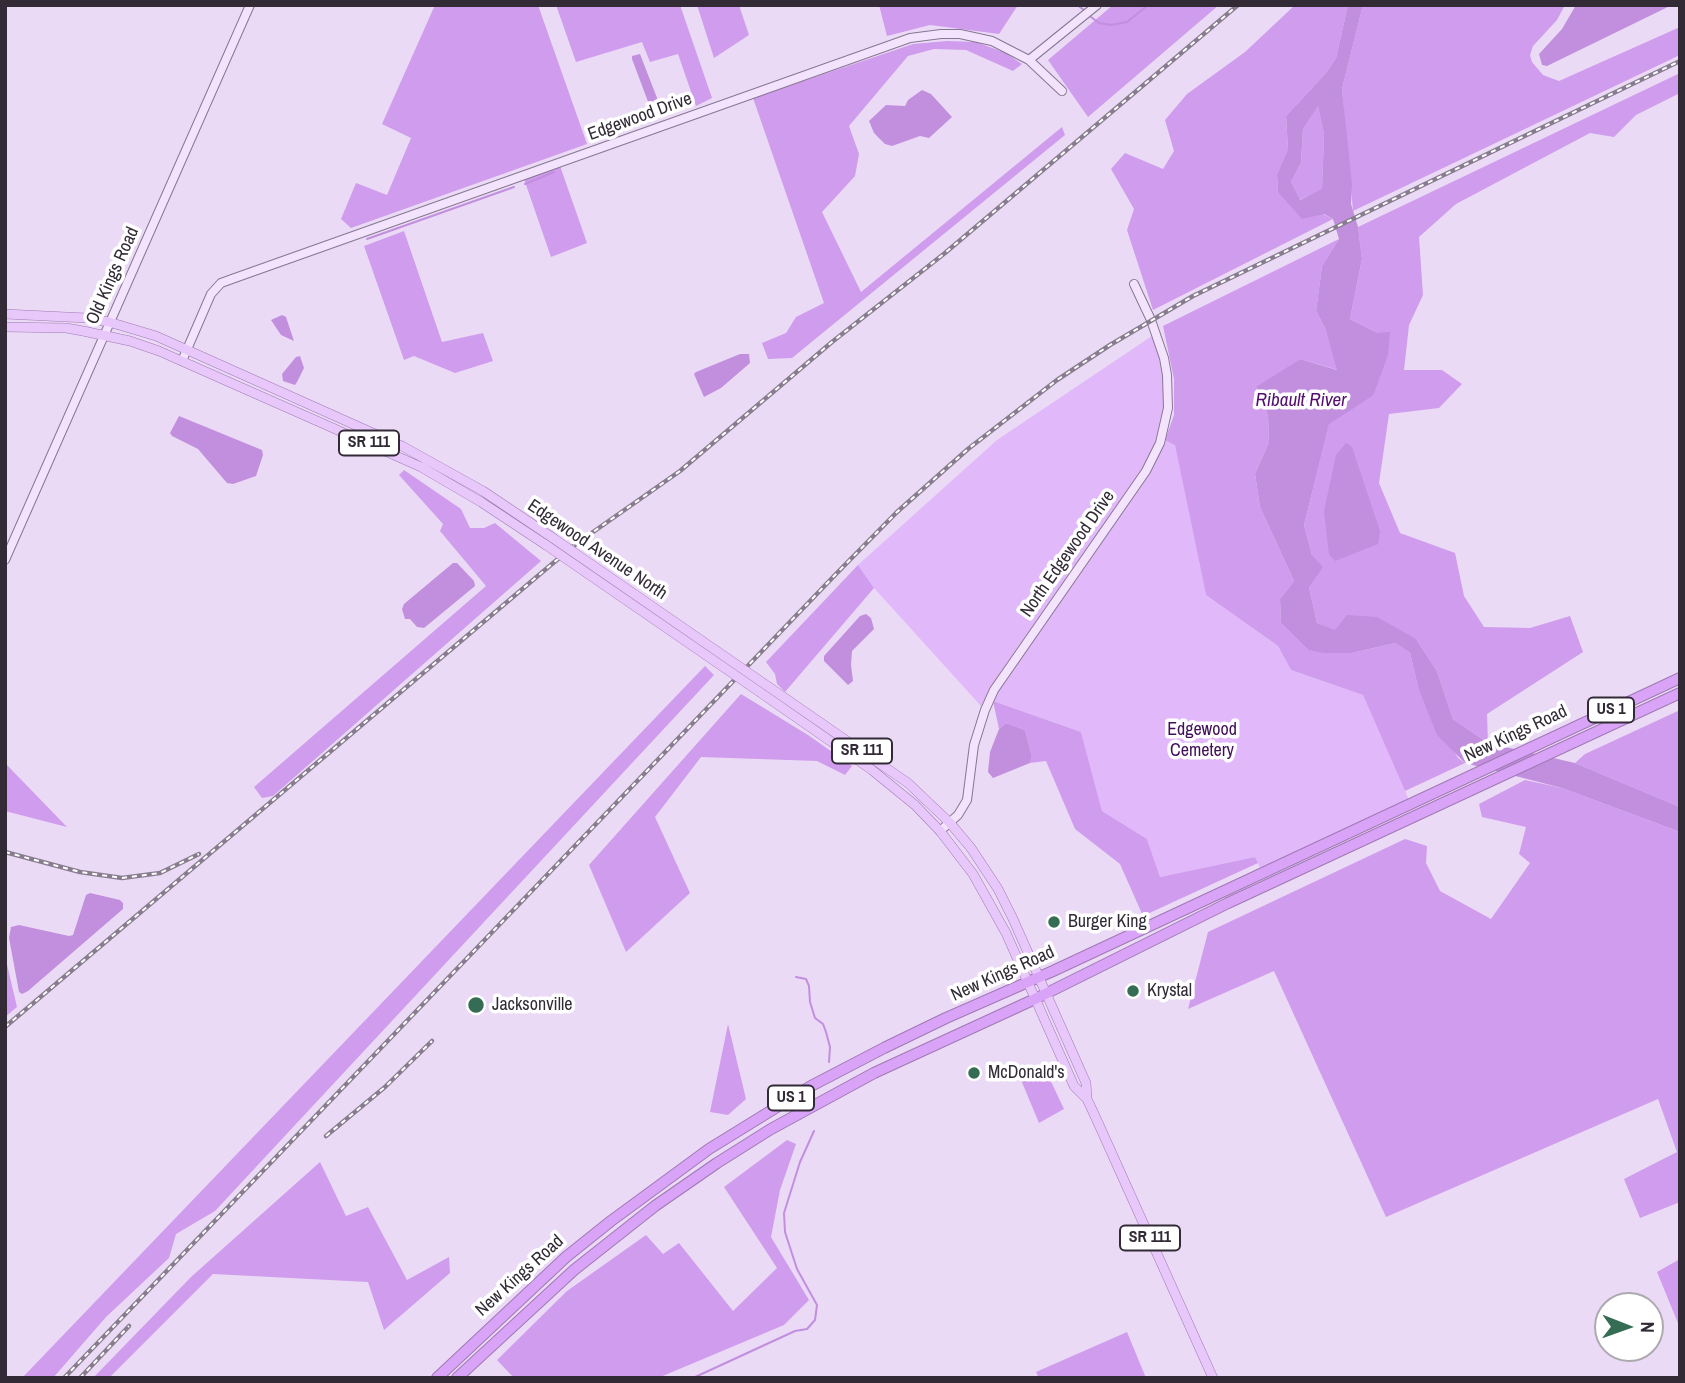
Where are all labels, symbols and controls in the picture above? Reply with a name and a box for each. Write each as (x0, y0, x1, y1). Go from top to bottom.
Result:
street label: Edgewood Drive (585, 88, 695, 146)
street label: Old Kings Road (82, 224, 144, 328)
water label: Ribault River (1256, 390, 1346, 412)
road number: SR 111 (339, 430, 399, 456)
street label: North Edgewood Drive (1016, 487, 1120, 621)
street label: Edgewood Avenue North (523, 495, 671, 605)
road number: US 1 (1588, 698, 1634, 722)
street label: New Kings Road (1461, 701, 1571, 767)
park label: Edgewood Cemetery (1167, 719, 1237, 762)
road number: SR 111 (832, 738, 892, 764)
place label: Burger King (1068, 911, 1147, 933)
marker: Burger King (1046, 914, 1062, 930)
street label: New Kings Road (948, 942, 1058, 1006)
place label: Krystal (1147, 980, 1192, 1002)
marker: Krystal (1125, 983, 1141, 999)
place label: Jacksonville (492, 994, 572, 1016)
marker: Jacksonville (466, 995, 486, 1015)
place label: McDonald's (988, 1062, 1065, 1084)
marker: McDonald's (966, 1065, 982, 1081)
road number: US 1 (768, 1086, 814, 1110)
road number: SR 111 (1120, 1226, 1180, 1250)
street label: New Kings Road (472, 1231, 568, 1321)
north arrow (1594, 1292, 1664, 1362)
text: N (1635, 1321, 1661, 1333)

